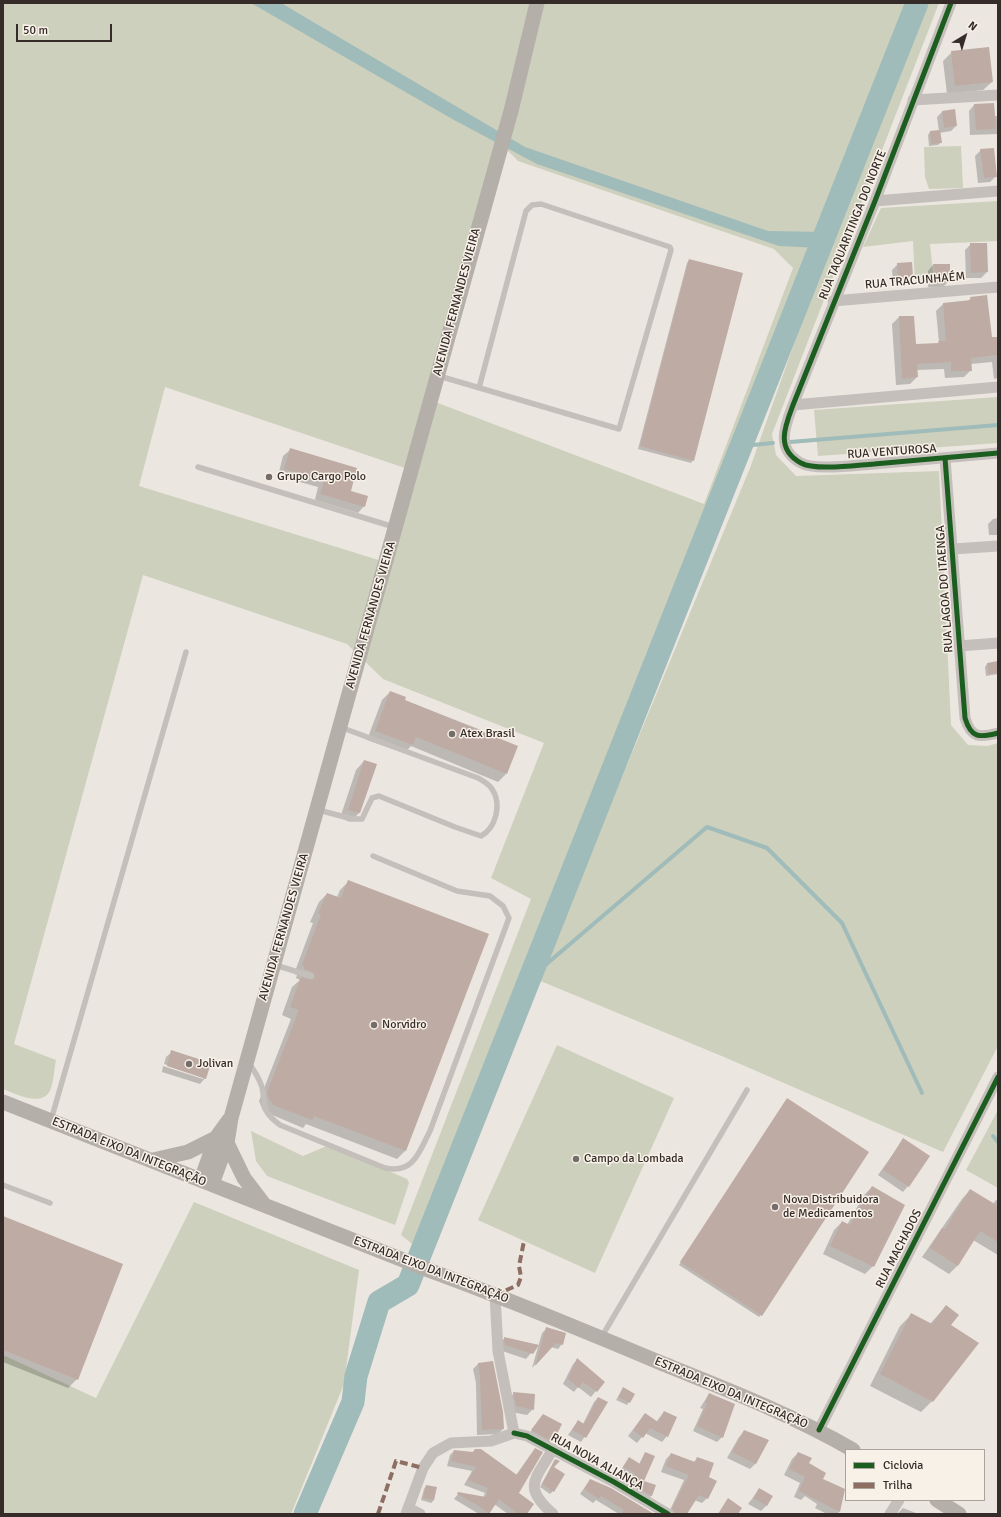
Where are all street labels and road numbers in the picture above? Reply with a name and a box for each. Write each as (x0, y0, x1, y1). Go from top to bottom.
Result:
street label: RUA TAQUARITINGA DO NORTE (816, 148, 890, 302)
street label: AVENIDA FERNANDES VIEIRA (430, 226, 484, 378)
street label: RUA TRACUNHAÉM (864, 269, 966, 293)
street label: RUA VENTUROSA (847, 442, 937, 462)
street label: RUA LAGOA DO ITAENGA (933, 525, 957, 653)
street label: AVENIDA FERNANDES VIEIRA (343, 540, 399, 690)
street label: AVENIDA FERNANDES VIEIRA (256, 852, 312, 1002)
street label: ESTRADA EIXO DA INTEGRAÇÃO (50, 1114, 208, 1190)
street label: RUA MACHADOS (873, 1207, 925, 1291)
street label: ESTRADA EIXO DA INTEGRAÇÃO (351, 1234, 511, 1306)
street label: ESTRADA EIXO DA INTEGRAÇÃO (652, 1354, 810, 1432)
street label: RUA NOVA ALIANÇA (548, 1430, 646, 1494)

